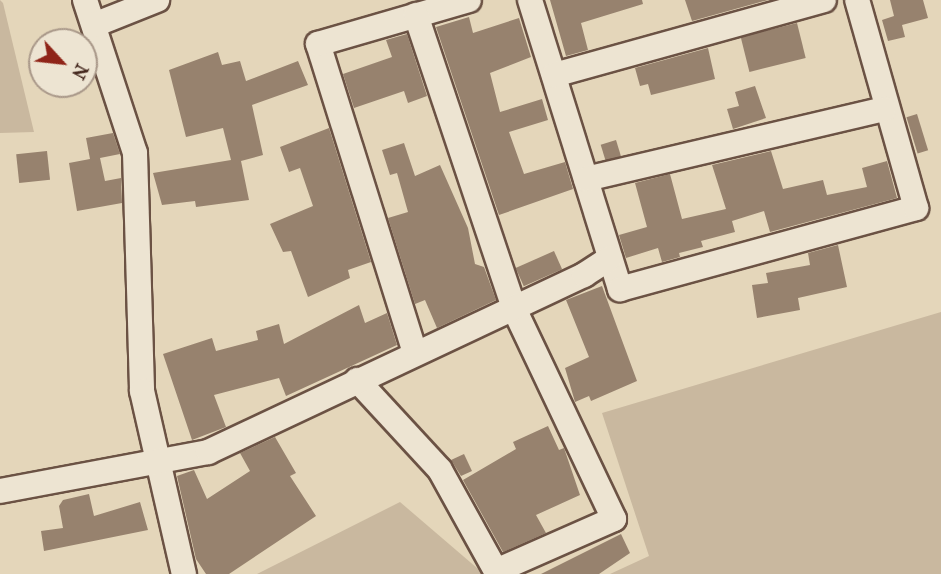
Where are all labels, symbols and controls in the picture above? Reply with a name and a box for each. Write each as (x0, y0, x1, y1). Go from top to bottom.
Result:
north arrow (28, 28, 98, 98)
text: N (67, 60, 93, 83)

